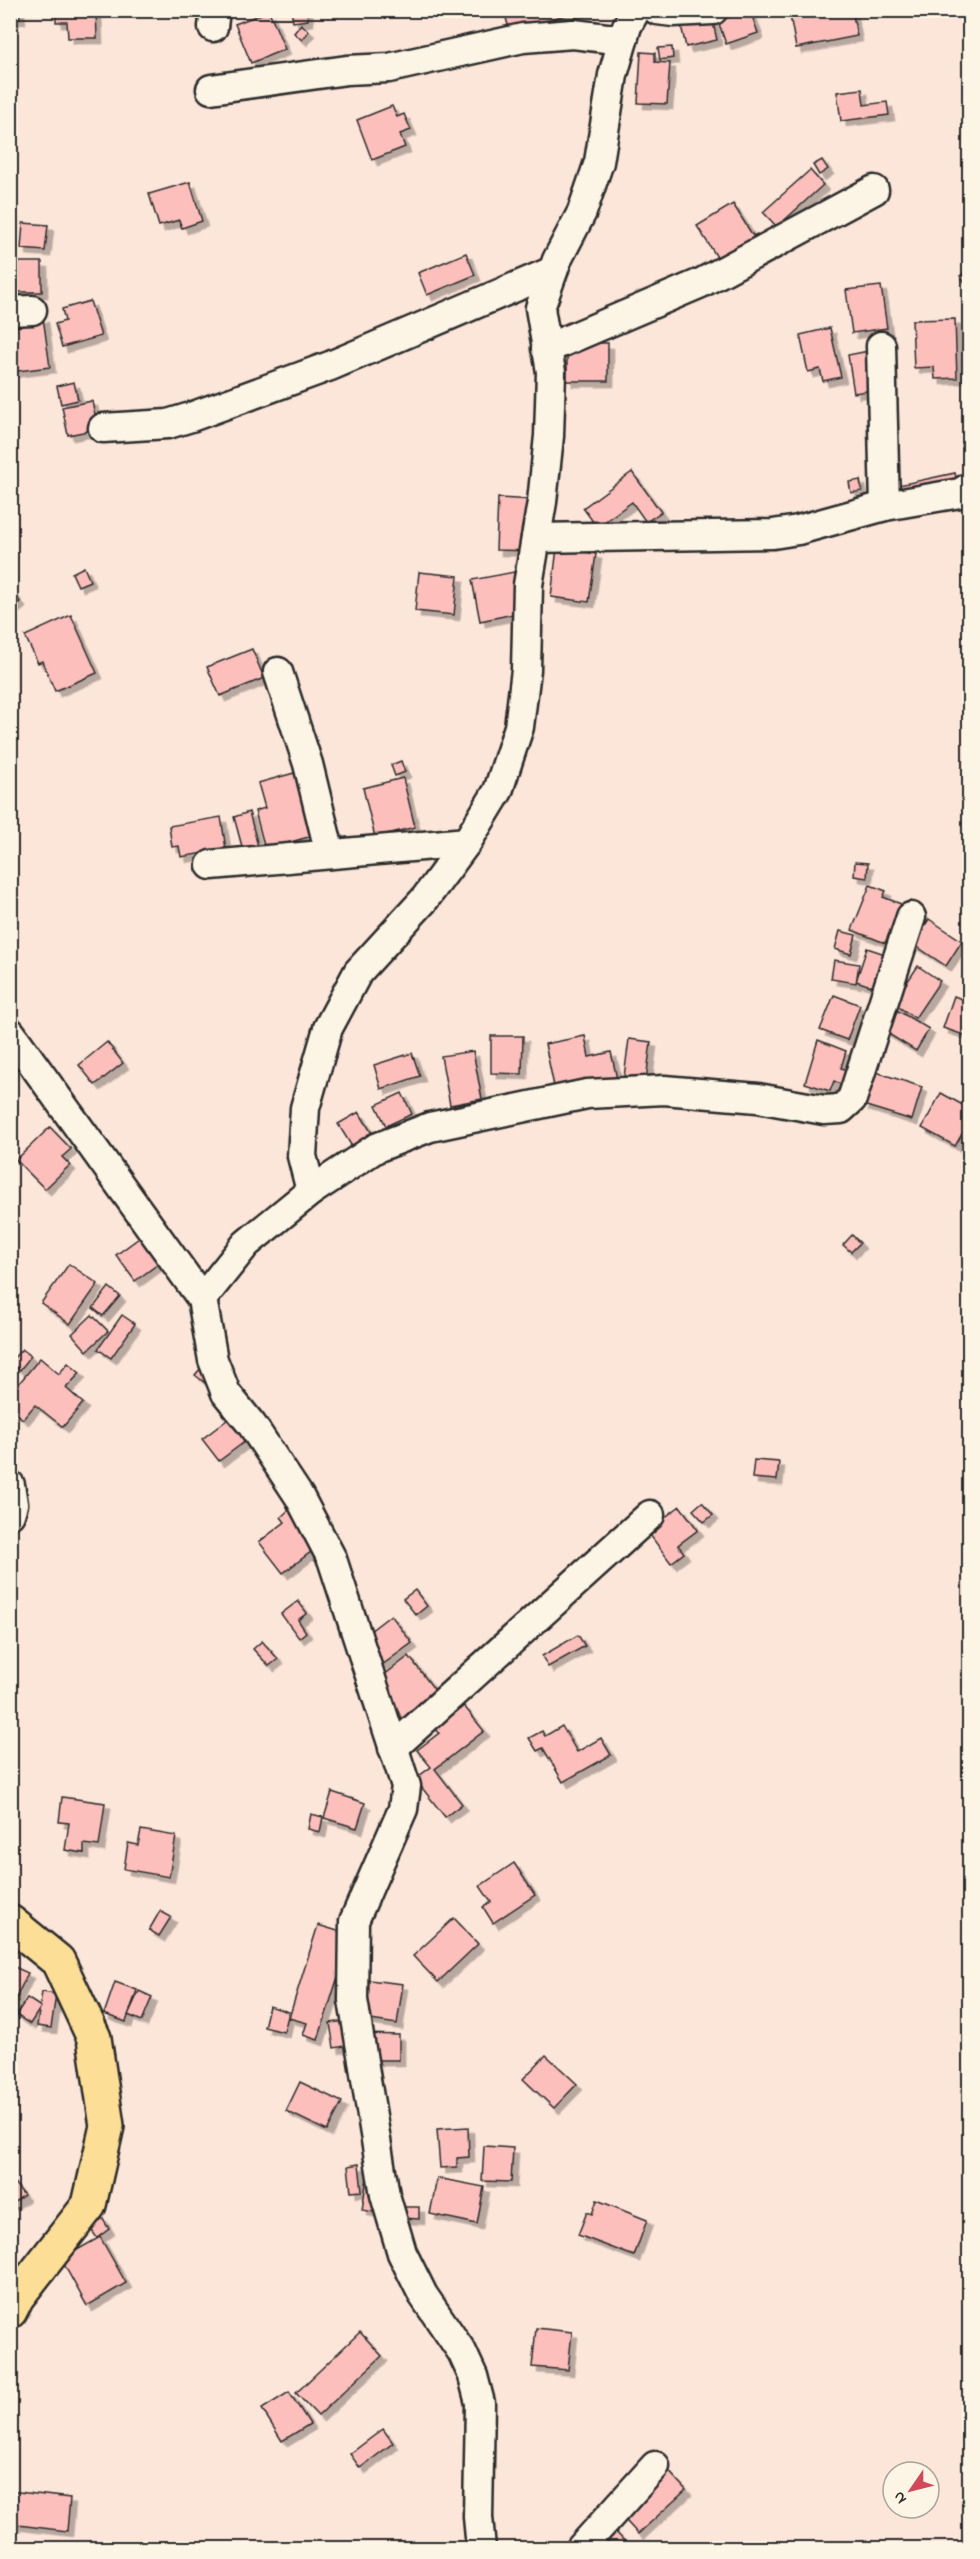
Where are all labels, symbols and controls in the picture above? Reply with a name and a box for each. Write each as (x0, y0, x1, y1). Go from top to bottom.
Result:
north arrow (881, 2460, 941, 2520)
text: N (887, 2486, 913, 2509)

